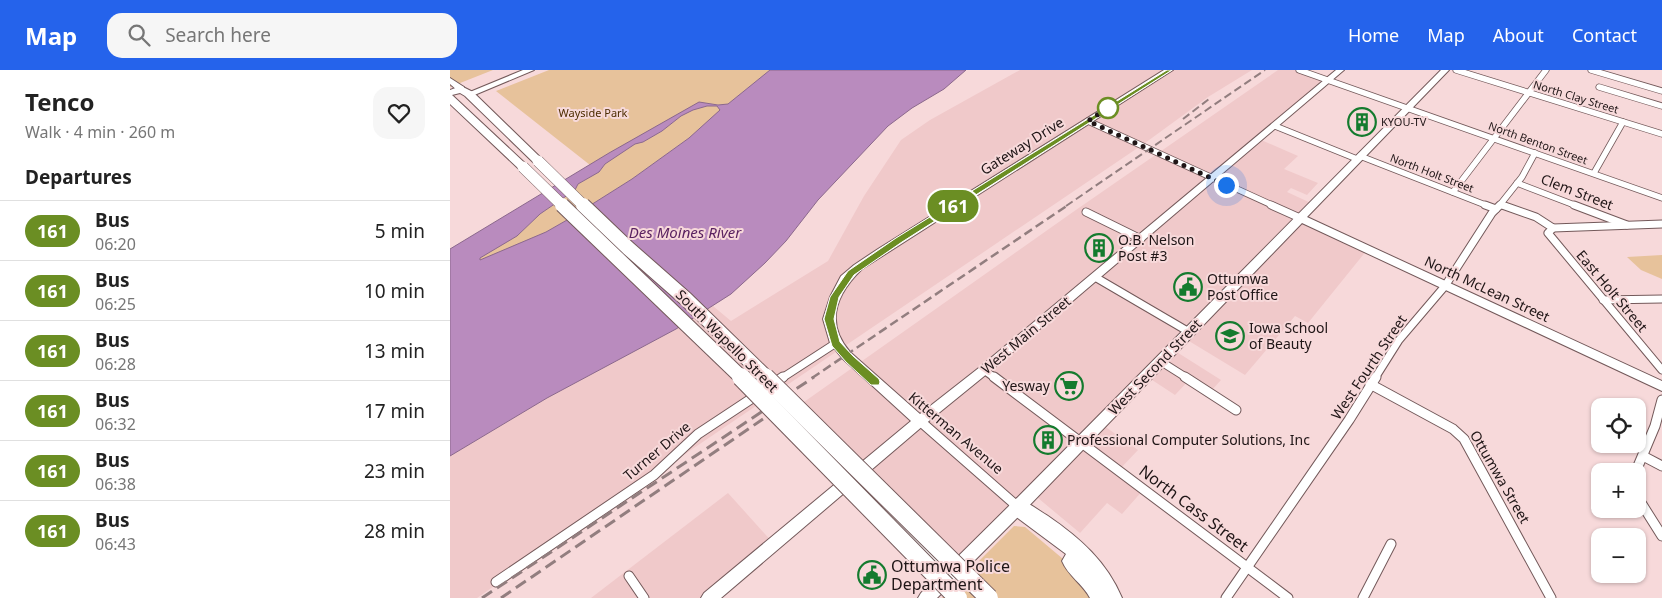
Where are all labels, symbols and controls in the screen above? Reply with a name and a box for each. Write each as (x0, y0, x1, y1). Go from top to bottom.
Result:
search box (107, 13, 457, 58)
text: Map (25, 19, 77, 52)
icon: search (125, 21, 153, 49)
text: Search here (165, 22, 271, 48)
text: Home (1348, 23, 1399, 47)
text: Map (1427, 23, 1465, 47)
text: About (1493, 23, 1544, 47)
text: Contact (1572, 23, 1637, 47)
street label: North Clay Street (1532, 76, 1621, 117)
text: Tenco (25, 85, 94, 118)
button: heart (373, 87, 425, 139)
unlabelled marker (1097, 97, 1119, 119)
park label: Wayside Park (559, 105, 628, 120)
building icon: KYOU-TV (1347, 107, 1377, 137)
street label: Gateway Drive (976, 112, 1067, 179)
place label: KYOU-TV (1381, 114, 1427, 129)
street label: North Benton Street (1487, 118, 1590, 167)
text: Walk · 4 min · 260 m (25, 121, 175, 143)
street label: North Holt Street (1388, 150, 1476, 195)
text: Departures (25, 164, 132, 190)
street label: Clem Street (1538, 169, 1616, 214)
your location (1214, 173, 1239, 198)
line badge: 161 (924, 190, 982, 222)
text: 161 (938, 194, 968, 218)
text: Bus (95, 207, 130, 233)
text: 5 min (375, 218, 425, 244)
text: 161 (37, 219, 68, 243)
water label: Des Moines River (629, 222, 742, 242)
place label: O.B. Nelson Post #3 (1118, 230, 1194, 265)
text: 06:20 (95, 233, 136, 255)
building icon: O.B. Nelson Post #3 (1084, 233, 1114, 263)
street label: East Holt Street (1573, 246, 1652, 336)
street label: North McLean Street (1422, 251, 1553, 326)
text: Bus (95, 267, 130, 293)
place label: Ottumwa Post Office (1207, 269, 1278, 304)
public building icon: Ottumwa Post Office (1173, 272, 1203, 302)
text: 10 min (364, 278, 425, 304)
text: 161 (37, 279, 68, 303)
street label: South Wapello Street (672, 285, 783, 396)
street label: West Main Street (977, 291, 1075, 378)
text: 06:25 (95, 293, 136, 315)
street label: West Fourth Street (1326, 311, 1411, 423)
street label: West Second Street (1104, 314, 1206, 419)
place label: Iowa School of Beauty (1249, 318, 1328, 353)
school or university icon: Iowa School of Beauty (1215, 321, 1245, 351)
text: Bus (95, 327, 130, 353)
text: 13 min (364, 338, 425, 364)
text: 161 (37, 339, 68, 363)
text: 06:28 (95, 353, 136, 375)
supermarket icon: Yesway (1054, 371, 1084, 401)
place label: Yesway (1002, 376, 1051, 395)
text: Bus (95, 387, 130, 413)
street label: Kitterman Avenue (905, 387, 1008, 478)
text: 17 min (364, 398, 425, 424)
map controls (1591, 398, 1646, 583)
button: locate (1591, 398, 1646, 453)
text: 161 (37, 399, 68, 423)
text: 06:32 (95, 413, 136, 435)
street label: Turner Drive (619, 417, 694, 484)
building icon: Professional Computer Solutions, Inc (1033, 425, 1063, 455)
street label: Ottumwa Street (1466, 427, 1535, 527)
place label: Professional Computer Solutions, Inc (1067, 430, 1310, 449)
text: Bus (95, 447, 130, 473)
text: 23 min (364, 458, 425, 484)
text: 161 (37, 459, 68, 483)
street label: North Cass Street (1135, 460, 1253, 556)
button: + (1591, 463, 1646, 518)
text: 06:38 (95, 473, 136, 495)
text: Bus (95, 507, 130, 533)
text: 28 min (364, 518, 425, 544)
text: 161 (37, 519, 68, 543)
button: − (1591, 528, 1646, 583)
text: 06:43 (95, 533, 136, 555)
place label: Ottumwa Police Department (891, 555, 1010, 595)
public building icon: Ottumwa Police Department (857, 560, 887, 590)

